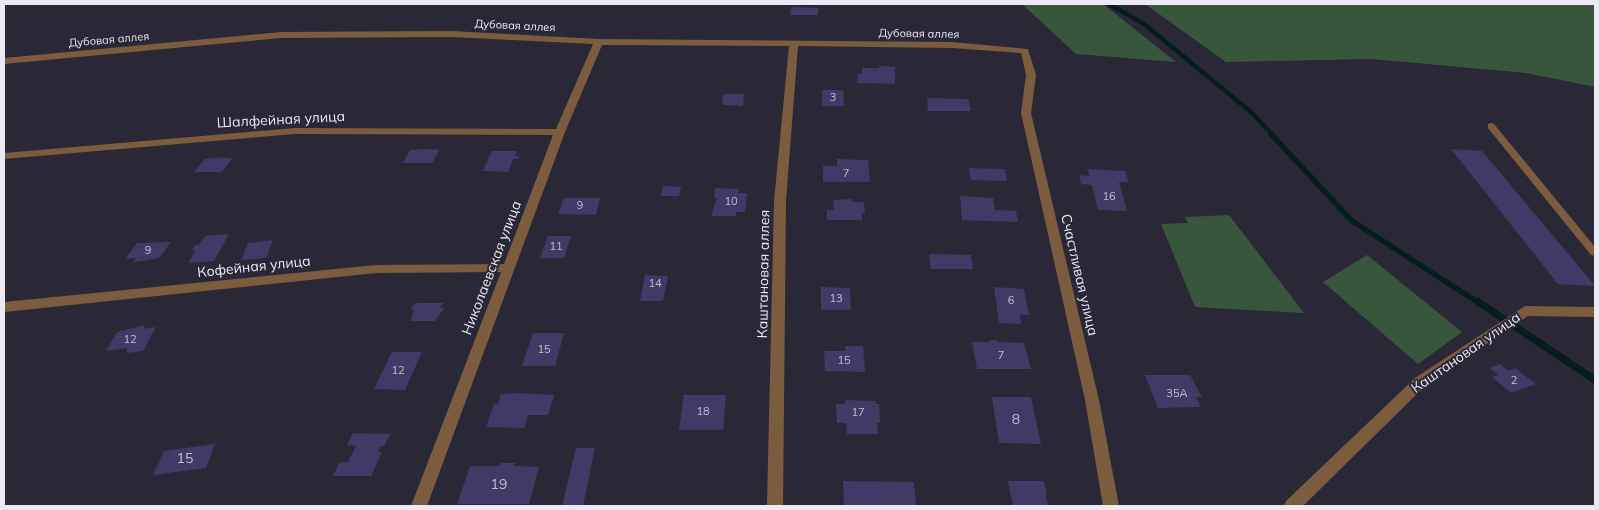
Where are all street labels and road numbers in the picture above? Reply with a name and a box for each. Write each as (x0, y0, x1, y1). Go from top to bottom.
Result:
street label: Дубовая аллея (474, 17, 556, 35)
street label: Дубовая аллея (878, 27, 960, 41)
street label: Дубовая аллея (68, 30, 150, 50)
street label: Шалфейная улица (216, 108, 346, 132)
street label: Николаевская улица (459, 199, 525, 337)
street label: Каштановая аллея (754, 210, 774, 338)
street label: Счастливая улица (1057, 212, 1101, 338)
street label: Кофейная улица (197, 253, 311, 281)
street label: Каштановая улица (1408, 309, 1524, 397)

